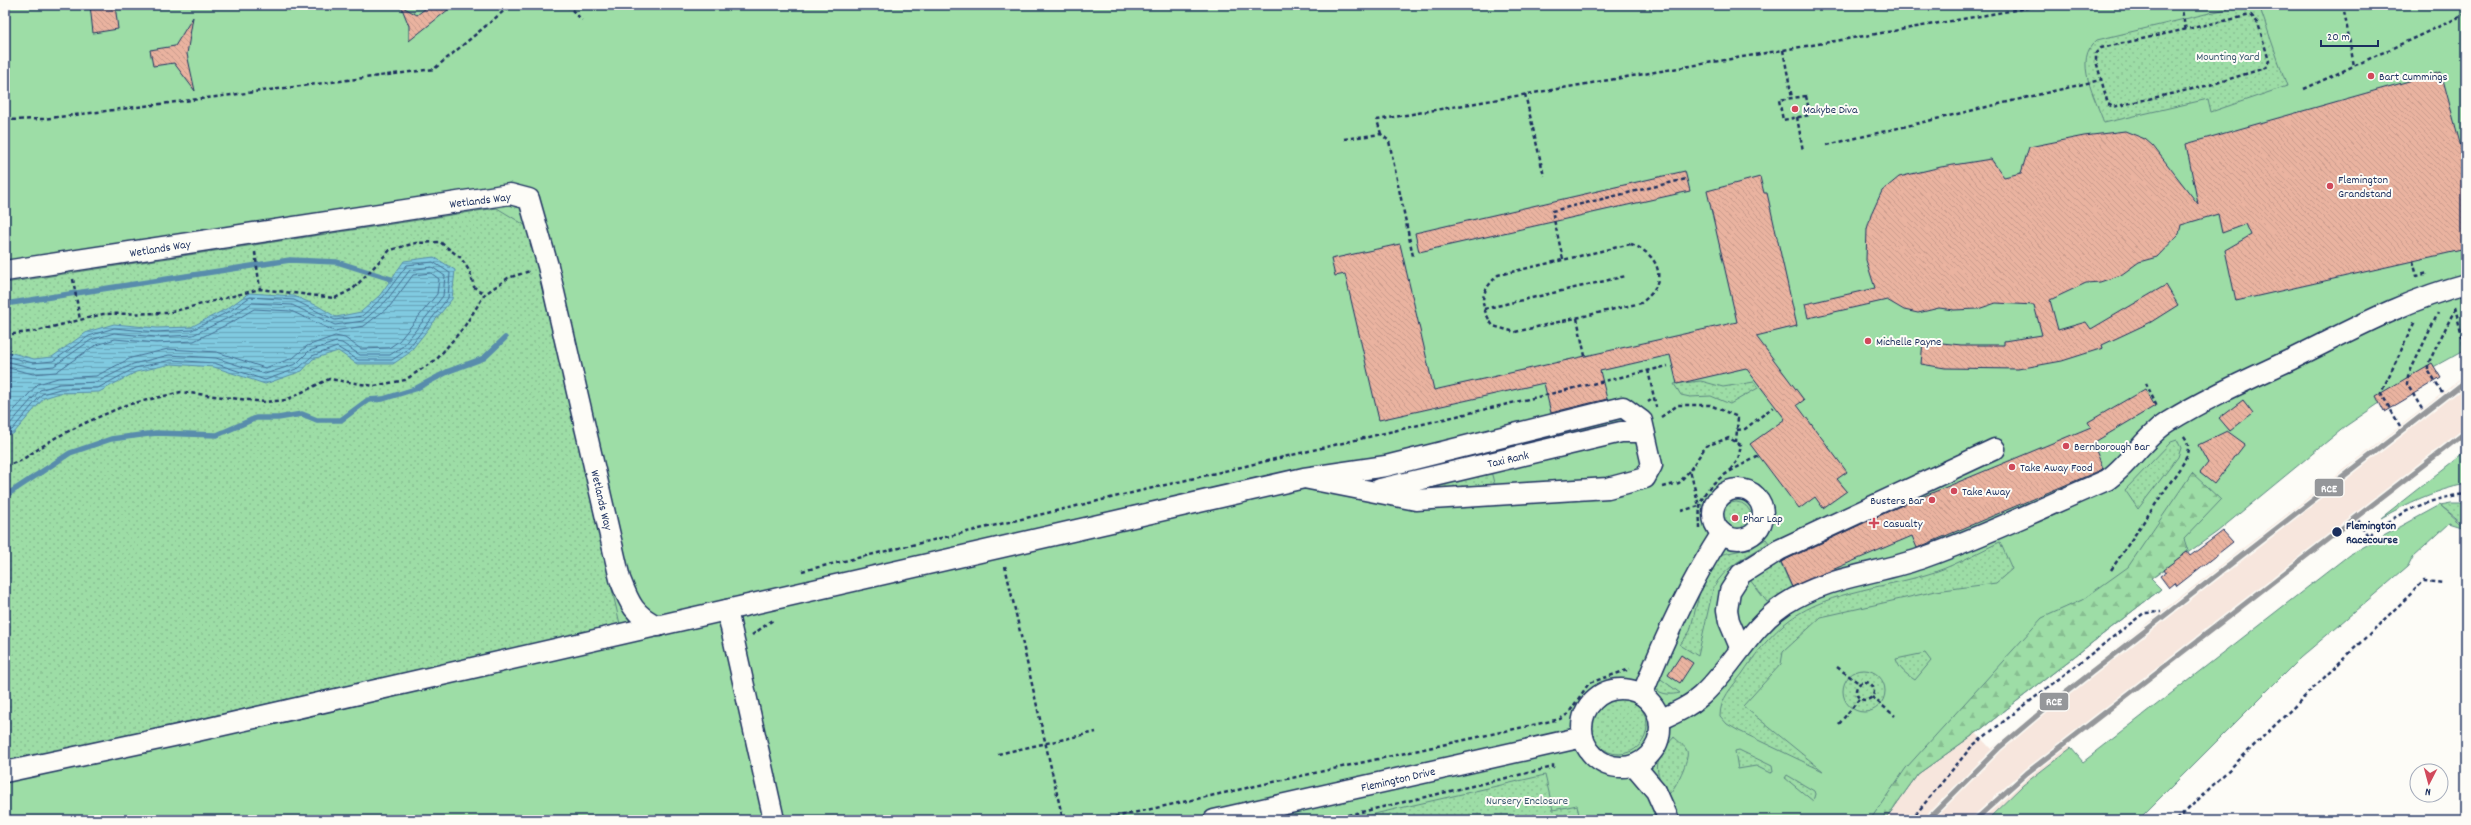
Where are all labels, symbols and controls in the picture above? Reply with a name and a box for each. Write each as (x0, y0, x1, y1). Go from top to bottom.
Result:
scale bar (2321, 22, 2378, 48)
text: 20 m (2327, 29, 2350, 46)
park label: Mounting Yard (2196, 49, 2260, 66)
place label: Bart Cummings (2379, 69, 2448, 86)
marker: Bart Cummings (2366, 71, 2376, 81)
place label: Makybe Diva (1803, 102, 1858, 119)
marker: Makybe Diva (1790, 104, 1800, 114)
place label: Flemington Grandstand (2338, 172, 2392, 203)
marker: Flemington Grandstand (2325, 181, 2335, 191)
street label: Wetlands Way (449, 189, 513, 214)
street label: Wetlands Way (129, 236, 193, 263)
place label: Michelle Payne (1876, 334, 1941, 351)
marker: Michelle Payne (1863, 336, 1873, 346)
place label: Bernborough Bar (2074, 439, 2150, 456)
marker: Bernborough Bar (2061, 441, 2071, 451)
street label: Taxi Rank (1486, 447, 1531, 473)
place label: Take Away Food (2020, 460, 2093, 477)
marker: Take Away Food (2007, 462, 2017, 472)
street label: Wetlands Way (585, 468, 616, 533)
line badge: RCE (2314, 478, 2344, 497)
text: RCE (2321, 482, 2338, 498)
place label: Take Away (1962, 484, 2011, 501)
marker: Take Away (1949, 486, 1959, 496)
place label: Busters Bar (1870, 493, 1925, 510)
marker: Busters Bar (1927, 495, 1937, 505)
place label: Phar Lap (1743, 511, 1783, 528)
marker: Phar Lap (1730, 513, 1740, 523)
place label: Casualty (1883, 516, 1924, 533)
marker: Casualty (1868, 517, 1880, 529)
place label: Flemington Racecourse (2346, 518, 2398, 549)
marker: Flemington Racecourse (2330, 525, 2344, 539)
line badge: RCE (2039, 692, 2069, 711)
text: RCE (2046, 695, 2063, 711)
north arrow (2409, 763, 2449, 803)
street label: Flemington Drive (1359, 764, 1437, 797)
text: N (2424, 783, 2432, 799)
park label: Nursery Enclosure (1486, 793, 1568, 810)

